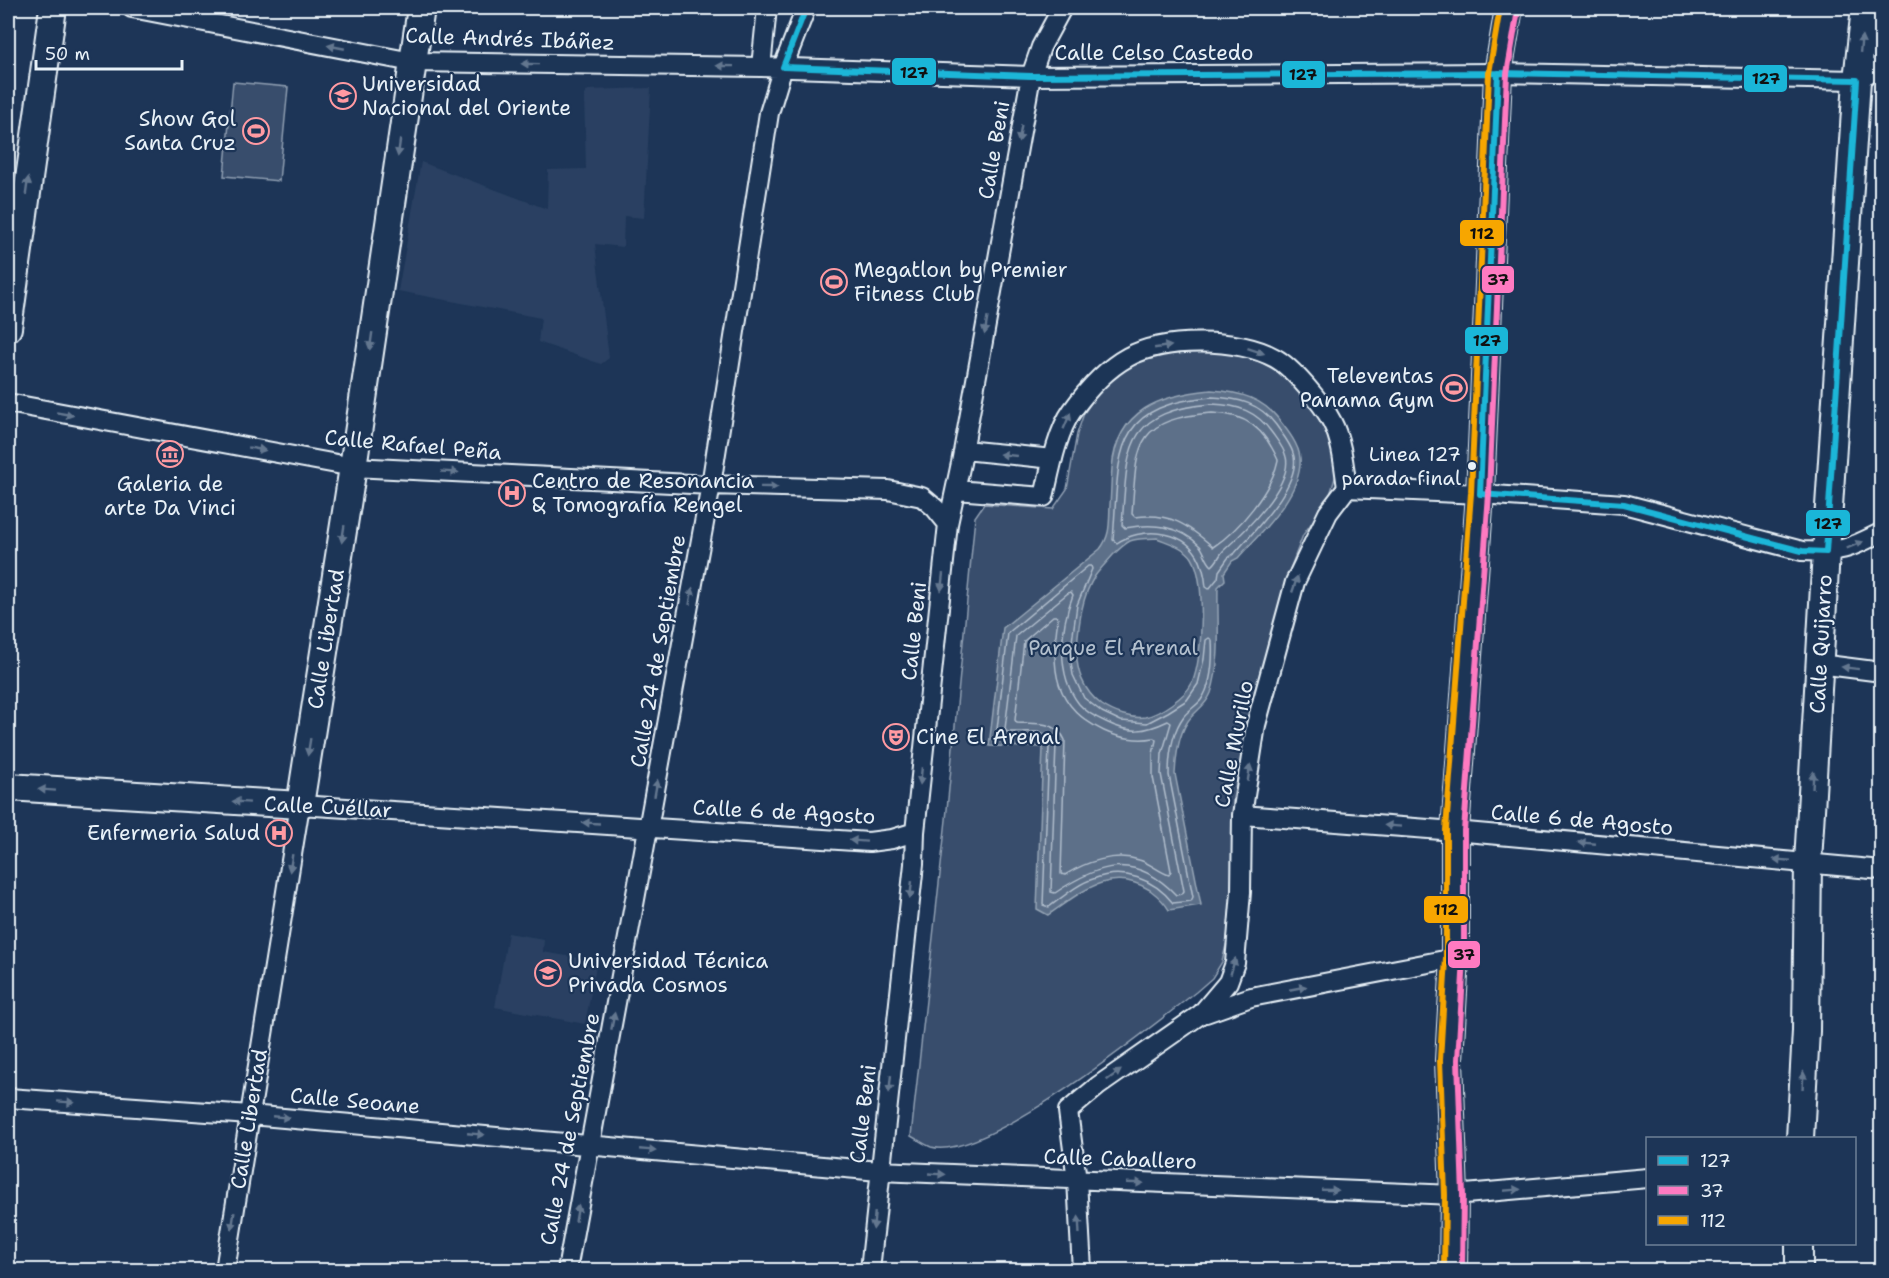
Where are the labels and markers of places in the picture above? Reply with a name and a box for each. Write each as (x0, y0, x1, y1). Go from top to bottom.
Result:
place label: Universidad Nacional del Oriente (362, 70, 571, 122)
school or university icon: Universidad Nacional del Oriente (328, 81, 358, 111)
place label: Show Gol Santa Cruz (124, 105, 237, 157)
sports icon: Show Gol Santa Cruz (241, 116, 271, 146)
place label: Megatlon by Premier Fitness Club (854, 256, 1068, 308)
sports icon: Megatlon by Premier Fitness Club (819, 267, 849, 297)
place label: Televentas Panama Gym (1300, 362, 1434, 414)
sports icon: Televentas Panama Gym (1439, 373, 1469, 403)
museum icon: Galeria de arte Da Vinci (155, 439, 185, 469)
place label: Linea 127 parada final (1342, 441, 1461, 491)
marker: Linea 127 parada final (1466, 460, 1478, 472)
place label: Centro de Resonancia & Tomografía Rengel (532, 467, 754, 519)
place label: Galeria de arte Da Vinci (104, 470, 236, 522)
hospital icon: Centro de Resonancia & Tomografía Rengel (497, 478, 527, 508)
theatre icon: Cine El Arenal (881, 722, 911, 752)
place label: Cine El Arenal (916, 723, 1061, 751)
hospital icon: Enfermeria Salud (264, 818, 294, 848)
place label: Enfermeria Salud (87, 819, 260, 847)
place label: Universidad Técnica Privada Cosmos (568, 947, 768, 999)
school or university icon: Universidad Técnica Privada Cosmos (533, 958, 563, 988)

